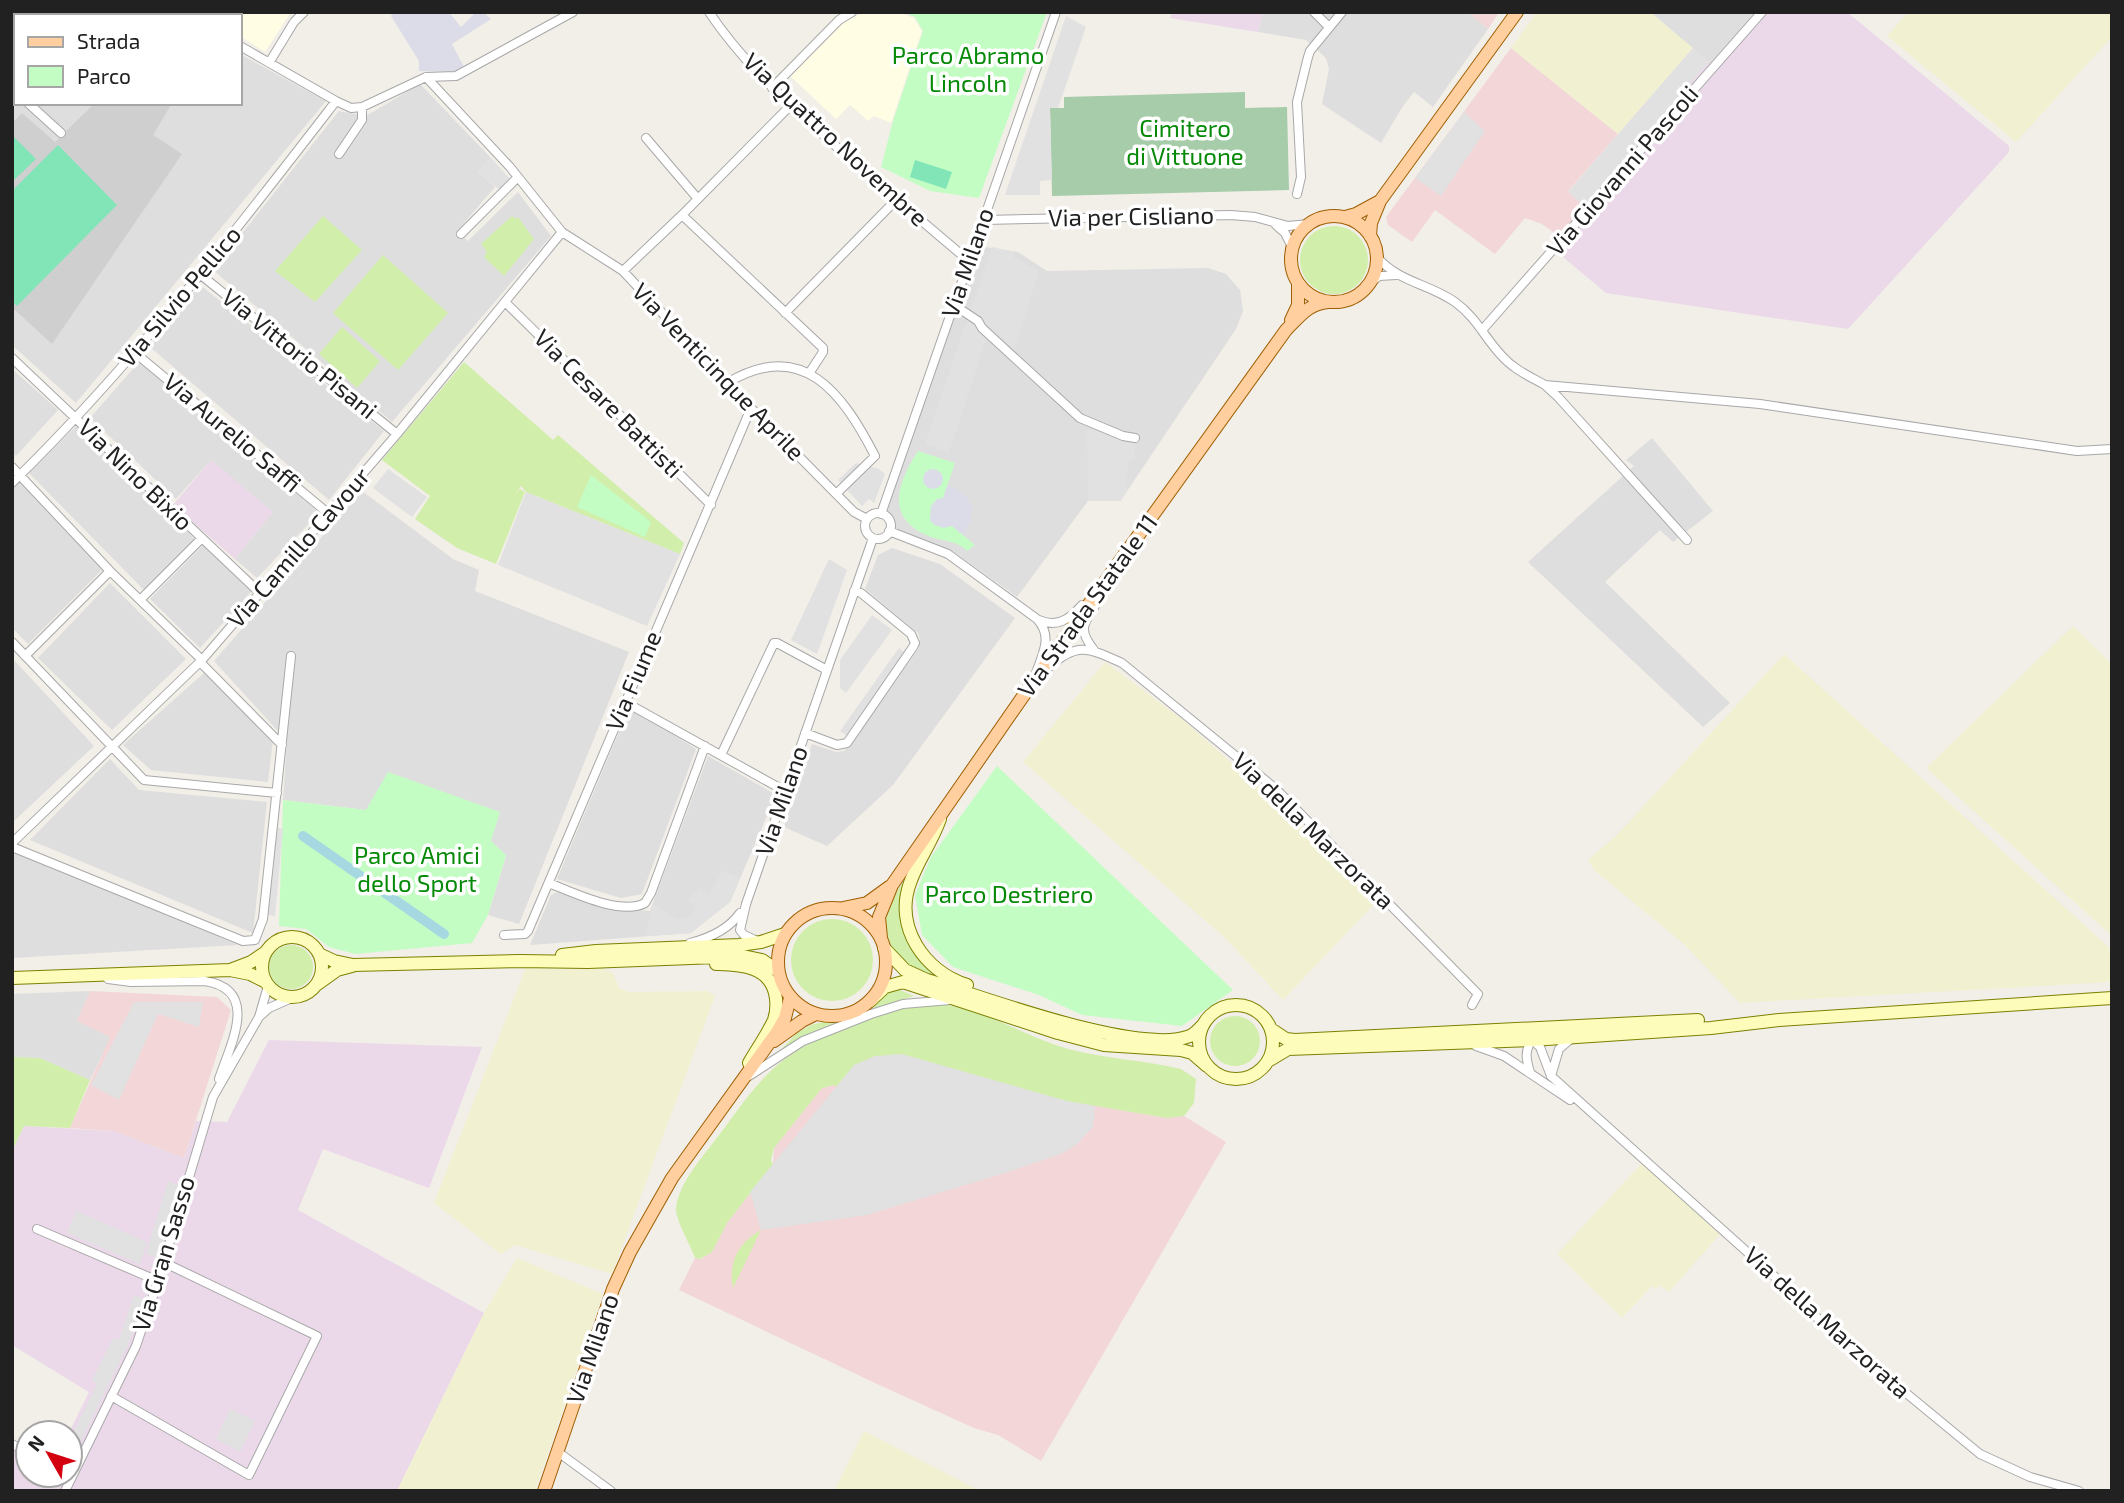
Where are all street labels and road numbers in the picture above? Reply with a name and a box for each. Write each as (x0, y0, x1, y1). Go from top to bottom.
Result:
street label: Via Quattro Novembre (738, 46, 934, 232)
street label: Via Giovanni Pascoli (1540, 79, 1704, 261)
street label: Via per Cisliano (1048, 200, 1214, 231)
street label: Via Milano (934, 204, 999, 321)
street label: Via Silvio Pellico (111, 220, 246, 372)
street label: Via Venticinque Aprile (627, 276, 811, 466)
street label: Via Vittorio Pisani (217, 281, 383, 424)
street label: Via Cesare Battisti (529, 323, 689, 483)
street label: Via Aurelio Saffi (158, 366, 308, 498)
street label: Via Nino Bixio (73, 412, 199, 536)
street label: Via Camillo Cavour (220, 461, 375, 633)
street label: Via Strada Statale 11 (1011, 508, 1163, 702)
street label: Via Fiume (599, 626, 667, 735)
street label: Via Milano (748, 742, 813, 859)
street label: Via della Marzorata (1227, 745, 1401, 914)
street label: Via Gran Sasso (125, 1172, 200, 1335)
street label: Via della Marzorata (1739, 1240, 1917, 1404)
street label: Via Milano (559, 1290, 624, 1407)

